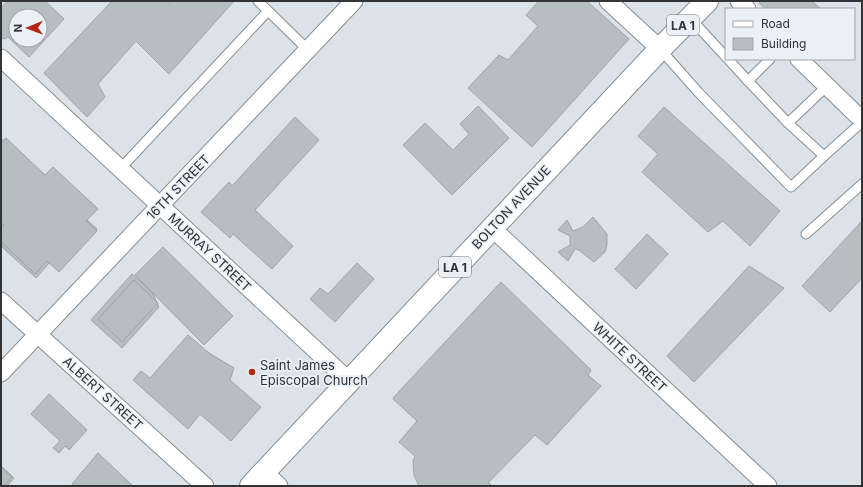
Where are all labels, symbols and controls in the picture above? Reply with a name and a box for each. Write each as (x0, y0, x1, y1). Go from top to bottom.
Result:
north arrow (8, 8, 48, 48)
legend (725, 8, 855, 60)
road number: LA 1 (667, 15, 699, 35)
text: Road (761, 16, 790, 31)
text: N (11, 24, 25, 32)
text: Building (761, 36, 806, 51)
street label: 16TH STREET (143, 151, 213, 223)
street label: BOLTON AVENUE (468, 162, 554, 252)
street label: MURRAY STREET (165, 209, 255, 295)
road number: LA 1 (439, 257, 471, 277)
street label: WHITE STREET (590, 319, 670, 395)
street label: ALBERT STREET (60, 353, 146, 433)
place label: Saint James Episcopal Church (260, 357, 368, 388)
marker: Saint James Episcopal Church (247, 367, 257, 377)

